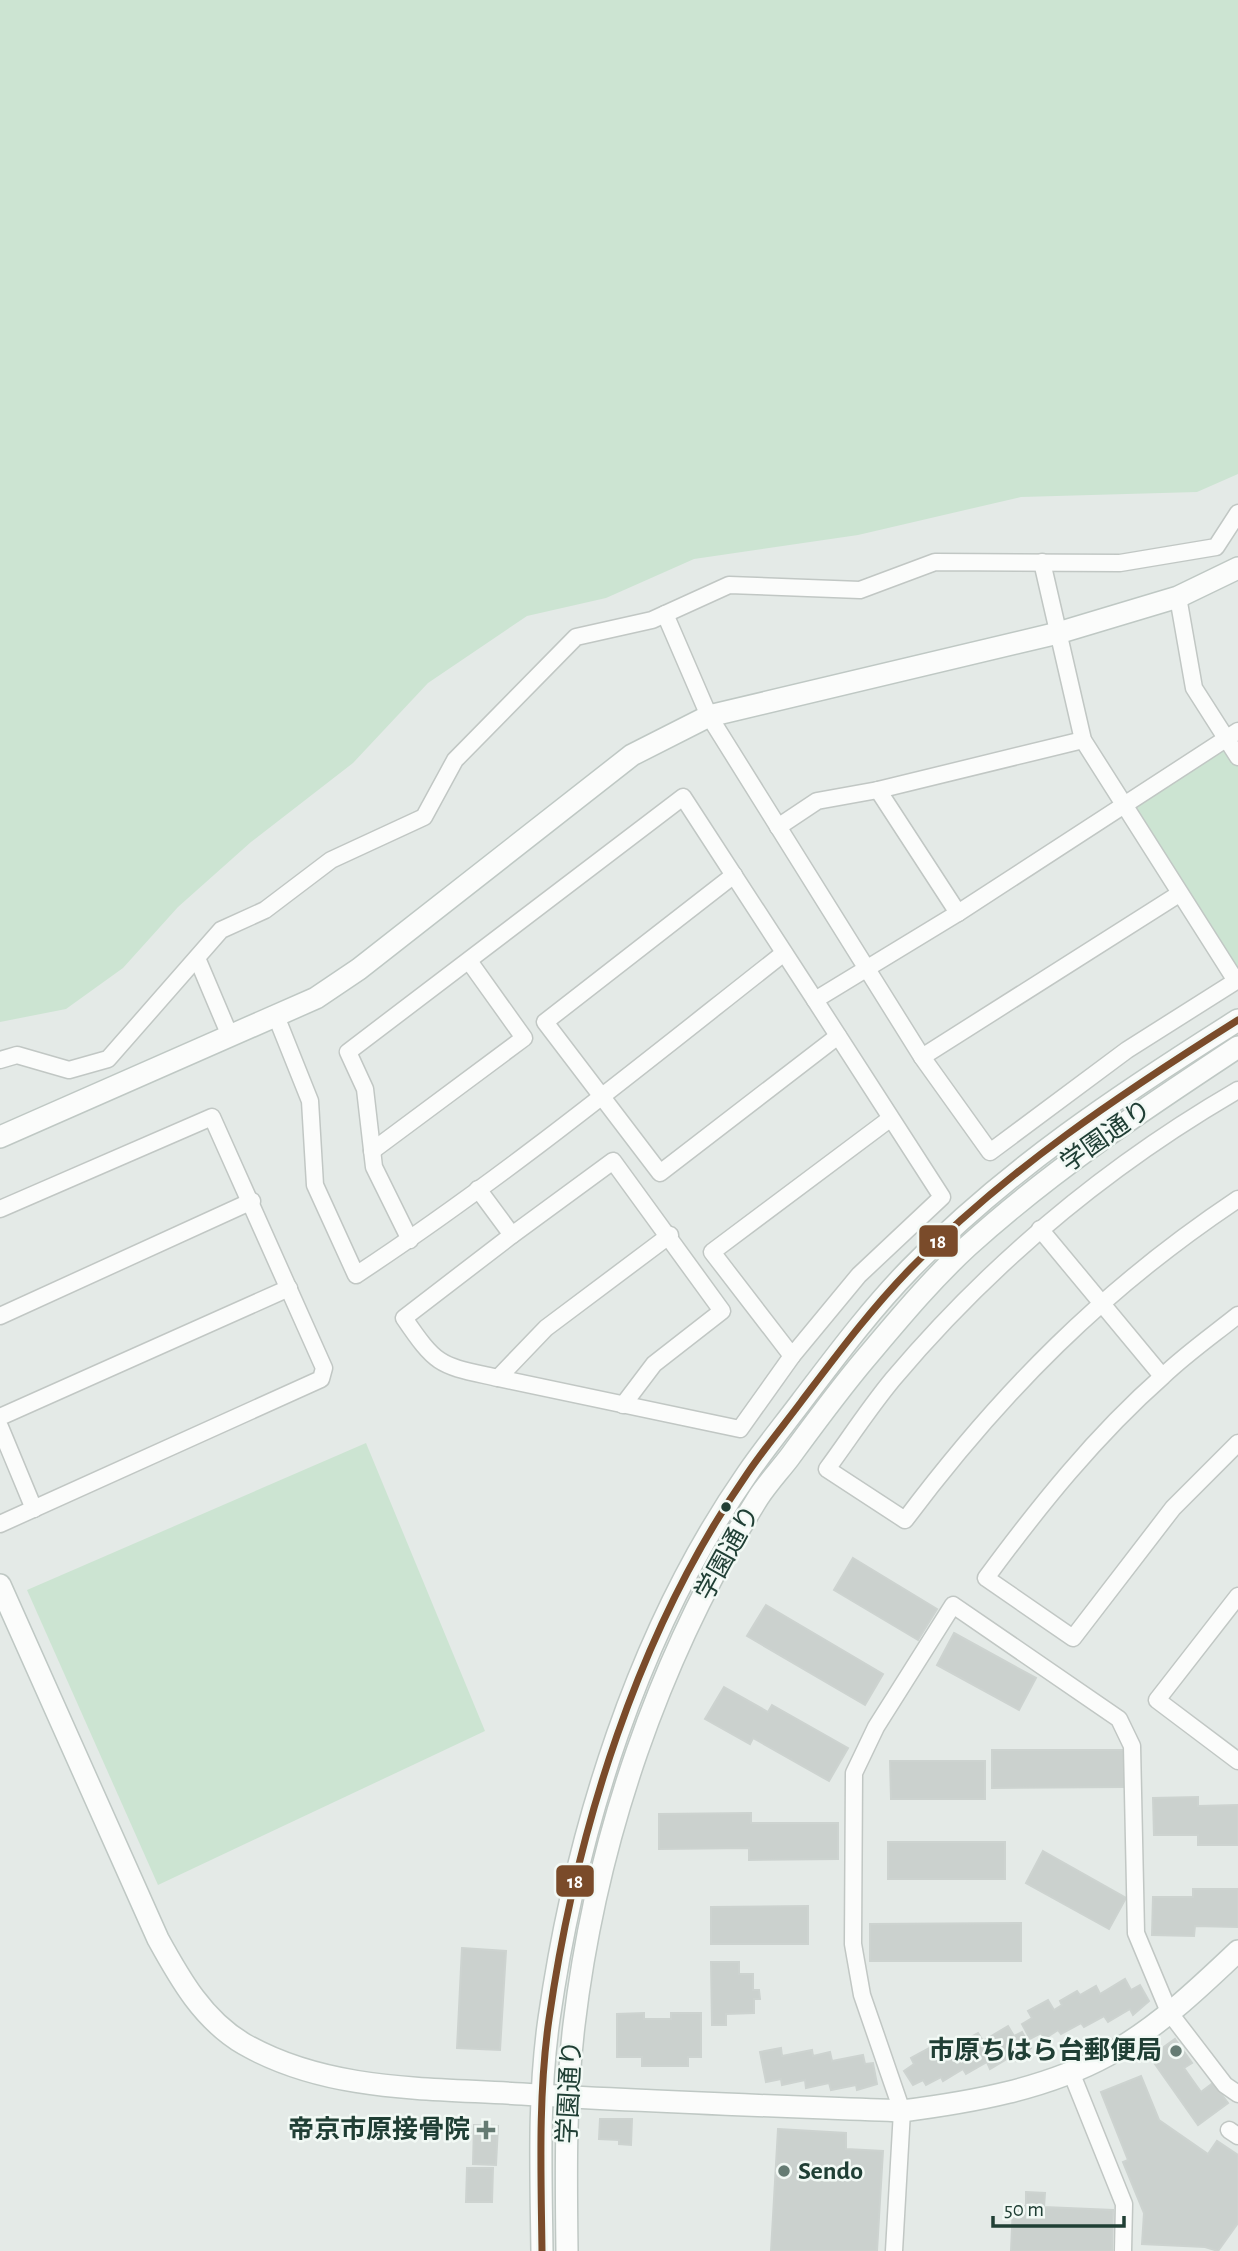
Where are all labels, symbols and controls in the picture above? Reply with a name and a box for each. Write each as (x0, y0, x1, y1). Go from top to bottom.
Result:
street label: 学園通り (1055, 1094, 1156, 1176)
line badge: 18 (918, 1224, 959, 1258)
text: 18 (930, 1233, 946, 1252)
street label: 学園通り (690, 1500, 765, 1605)
unlabelled marker (719, 1500, 733, 1514)
line badge: 18 (555, 1864, 595, 1898)
text: 18 (567, 1873, 583, 1892)
place label: 市原ちはら台郵便局 (928, 2036, 1162, 2064)
street label: 学園通り (552, 2039, 586, 2145)
marker: 市原ちはら台郵便局 (1168, 2043, 1184, 2059)
place label: 帝京市原接骨院 (288, 2115, 470, 2143)
marker: 帝京市原接骨院 (476, 2120, 496, 2140)
place label: Sendo (798, 2158, 863, 2184)
marker: Sendo (776, 2163, 792, 2179)
scale bar (993, 2184, 1124, 2228)
text: 50 m (1004, 2199, 1044, 2220)

